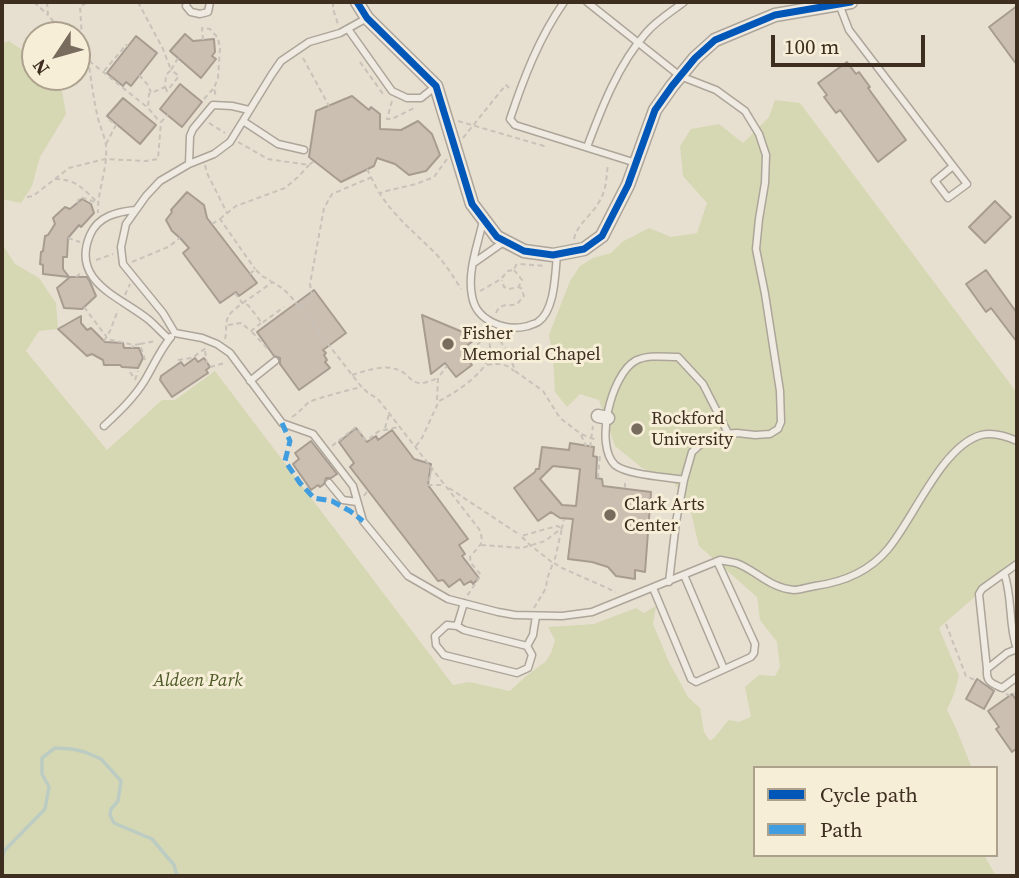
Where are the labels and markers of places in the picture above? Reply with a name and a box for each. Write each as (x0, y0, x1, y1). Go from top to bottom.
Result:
place label: Fisher Memorial Chapel (462, 323, 601, 366)
marker: Fisher Memorial Chapel (440, 336, 456, 352)
place label: Rockford University (651, 408, 733, 450)
marker: Rockford University (629, 421, 645, 437)
place label: Clark Arts Center (624, 494, 705, 536)
marker: Clark Arts Center (602, 507, 618, 523)

